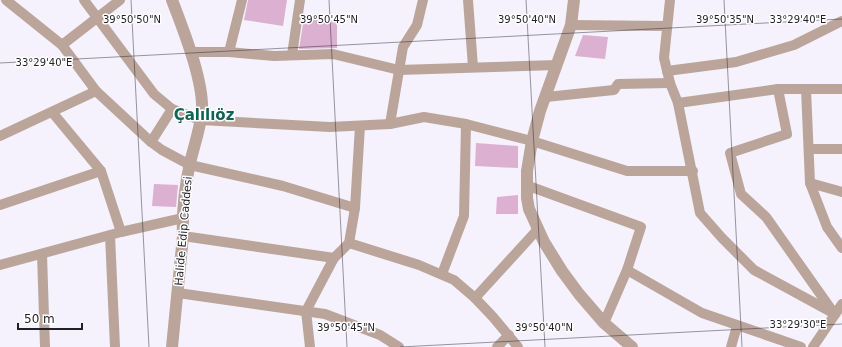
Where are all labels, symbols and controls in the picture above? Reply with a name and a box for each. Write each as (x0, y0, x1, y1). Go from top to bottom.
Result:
text: 39°50'50"N (103, 14, 161, 25)
text: 39°50'45"N (300, 14, 358, 25)
text: 39°50'40"N (498, 14, 556, 25)
text: 39°50'35"N (696, 14, 754, 25)
text: 33°29'40"E (770, 14, 826, 25)
text: 33°29'40"E (16, 57, 72, 68)
district label: Çalılıöz (174, 106, 235, 124)
street label: Halide Edip Caddesi (172, 176, 195, 286)
scale bar (18, 305, 82, 331)
text: 50 m (24, 312, 55, 326)
text: 33°29'30"E (770, 319, 826, 330)
text: 39°50'45"N (317, 322, 375, 333)
text: 39°50'40"N (515, 322, 573, 333)

